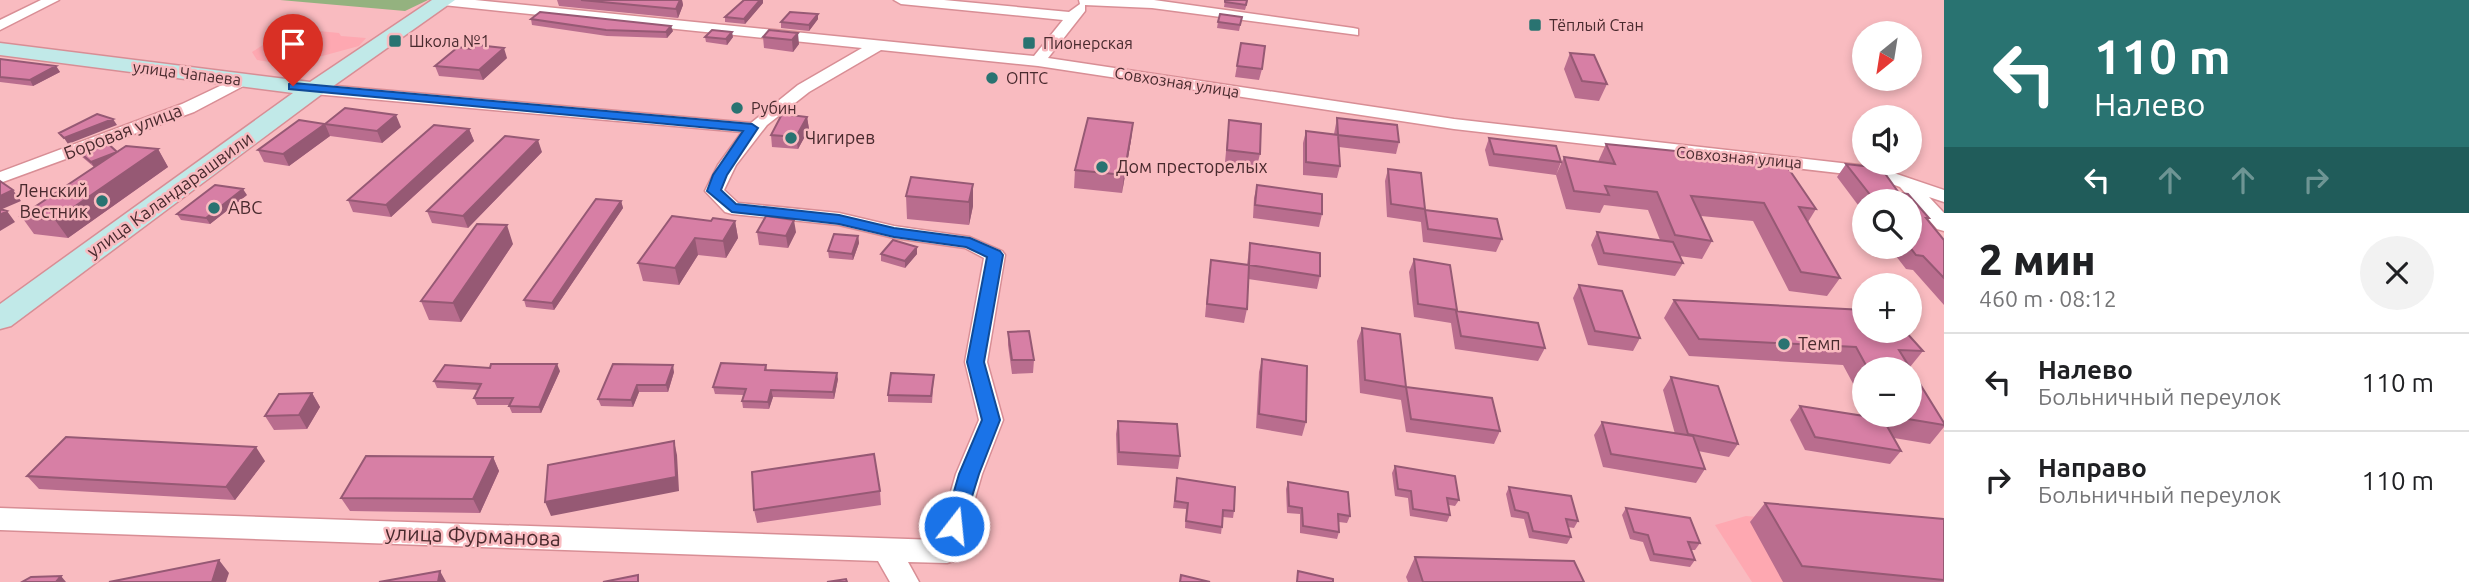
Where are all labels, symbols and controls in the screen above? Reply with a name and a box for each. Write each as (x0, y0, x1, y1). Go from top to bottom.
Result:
pin (263, 14, 323, 86)
place label: Тёплый Стан (1549, 16, 1644, 34)
marker: Тёплый Стан (1527, 17, 1543, 33)
north arrow (1852, 21, 1922, 91)
map controls (1852, 21, 1922, 427)
icon: arrive (274, 25, 312, 63)
icon: left (1979, 28, 2070, 119)
text: 110 m (2094, 28, 2231, 83)
place label: Школа №1 (409, 32, 490, 50)
marker: Школа №1 (387, 33, 403, 49)
place label: Пионерская (1043, 34, 1133, 52)
marker: Пионерская (1021, 35, 1037, 51)
street label: улица Чапаева (132, 57, 242, 89)
street label: Совхозная улица (1113, 63, 1241, 101)
place label: ОПТС (1006, 69, 1048, 87)
marker: ОПТС (984, 70, 1000, 86)
text: Налево (2094, 86, 2206, 122)
street label: Боровая улица (61, 99, 185, 163)
place label: Рубин (751, 99, 797, 117)
marker: Рубин (729, 100, 745, 116)
button: sound (1852, 105, 1922, 175)
street label: улица Каландарашвили (83, 127, 256, 261)
place label: Чигирев (805, 127, 875, 147)
marker: Чигирев (783, 130, 799, 146)
street label: Совхозная улица (1675, 143, 1803, 171)
place label: Дом престорелых (1116, 156, 1268, 176)
marker: Дом престорелых (1094, 159, 1110, 175)
icon: left (2078, 161, 2116, 199)
icon: ahead (2151, 161, 2189, 199)
icon: ahead (2224, 161, 2262, 199)
icon: right (2297, 161, 2335, 199)
place label: Ленский Вестник (16, 180, 88, 221)
button: search (1852, 189, 1922, 259)
marker: Ленский Вестник (94, 193, 110, 209)
place label: ABC (228, 197, 262, 217)
marker: ABC (206, 200, 222, 216)
text: 2 мин (1979, 236, 2096, 283)
button: close (2360, 236, 2434, 310)
button: + (1852, 273, 1922, 343)
text: 460 m · 08:12 (1979, 286, 2117, 311)
place label: Темп (1798, 333, 1841, 353)
marker: Темп (1776, 336, 1792, 352)
text: Налево (2038, 355, 2133, 384)
button: − (1852, 357, 1922, 427)
icon: left (1979, 363, 2017, 401)
text: 110 m (2362, 368, 2434, 397)
text: Больничный переулок (2038, 384, 2281, 409)
text: Направо (2038, 453, 2147, 482)
icon: right (1979, 461, 2017, 499)
text: 110 m (2362, 466, 2434, 495)
text: Больничный переулок (2038, 482, 2281, 507)
position arrow (917, 489, 991, 563)
street label: улица Фурманова (385, 520, 561, 550)

